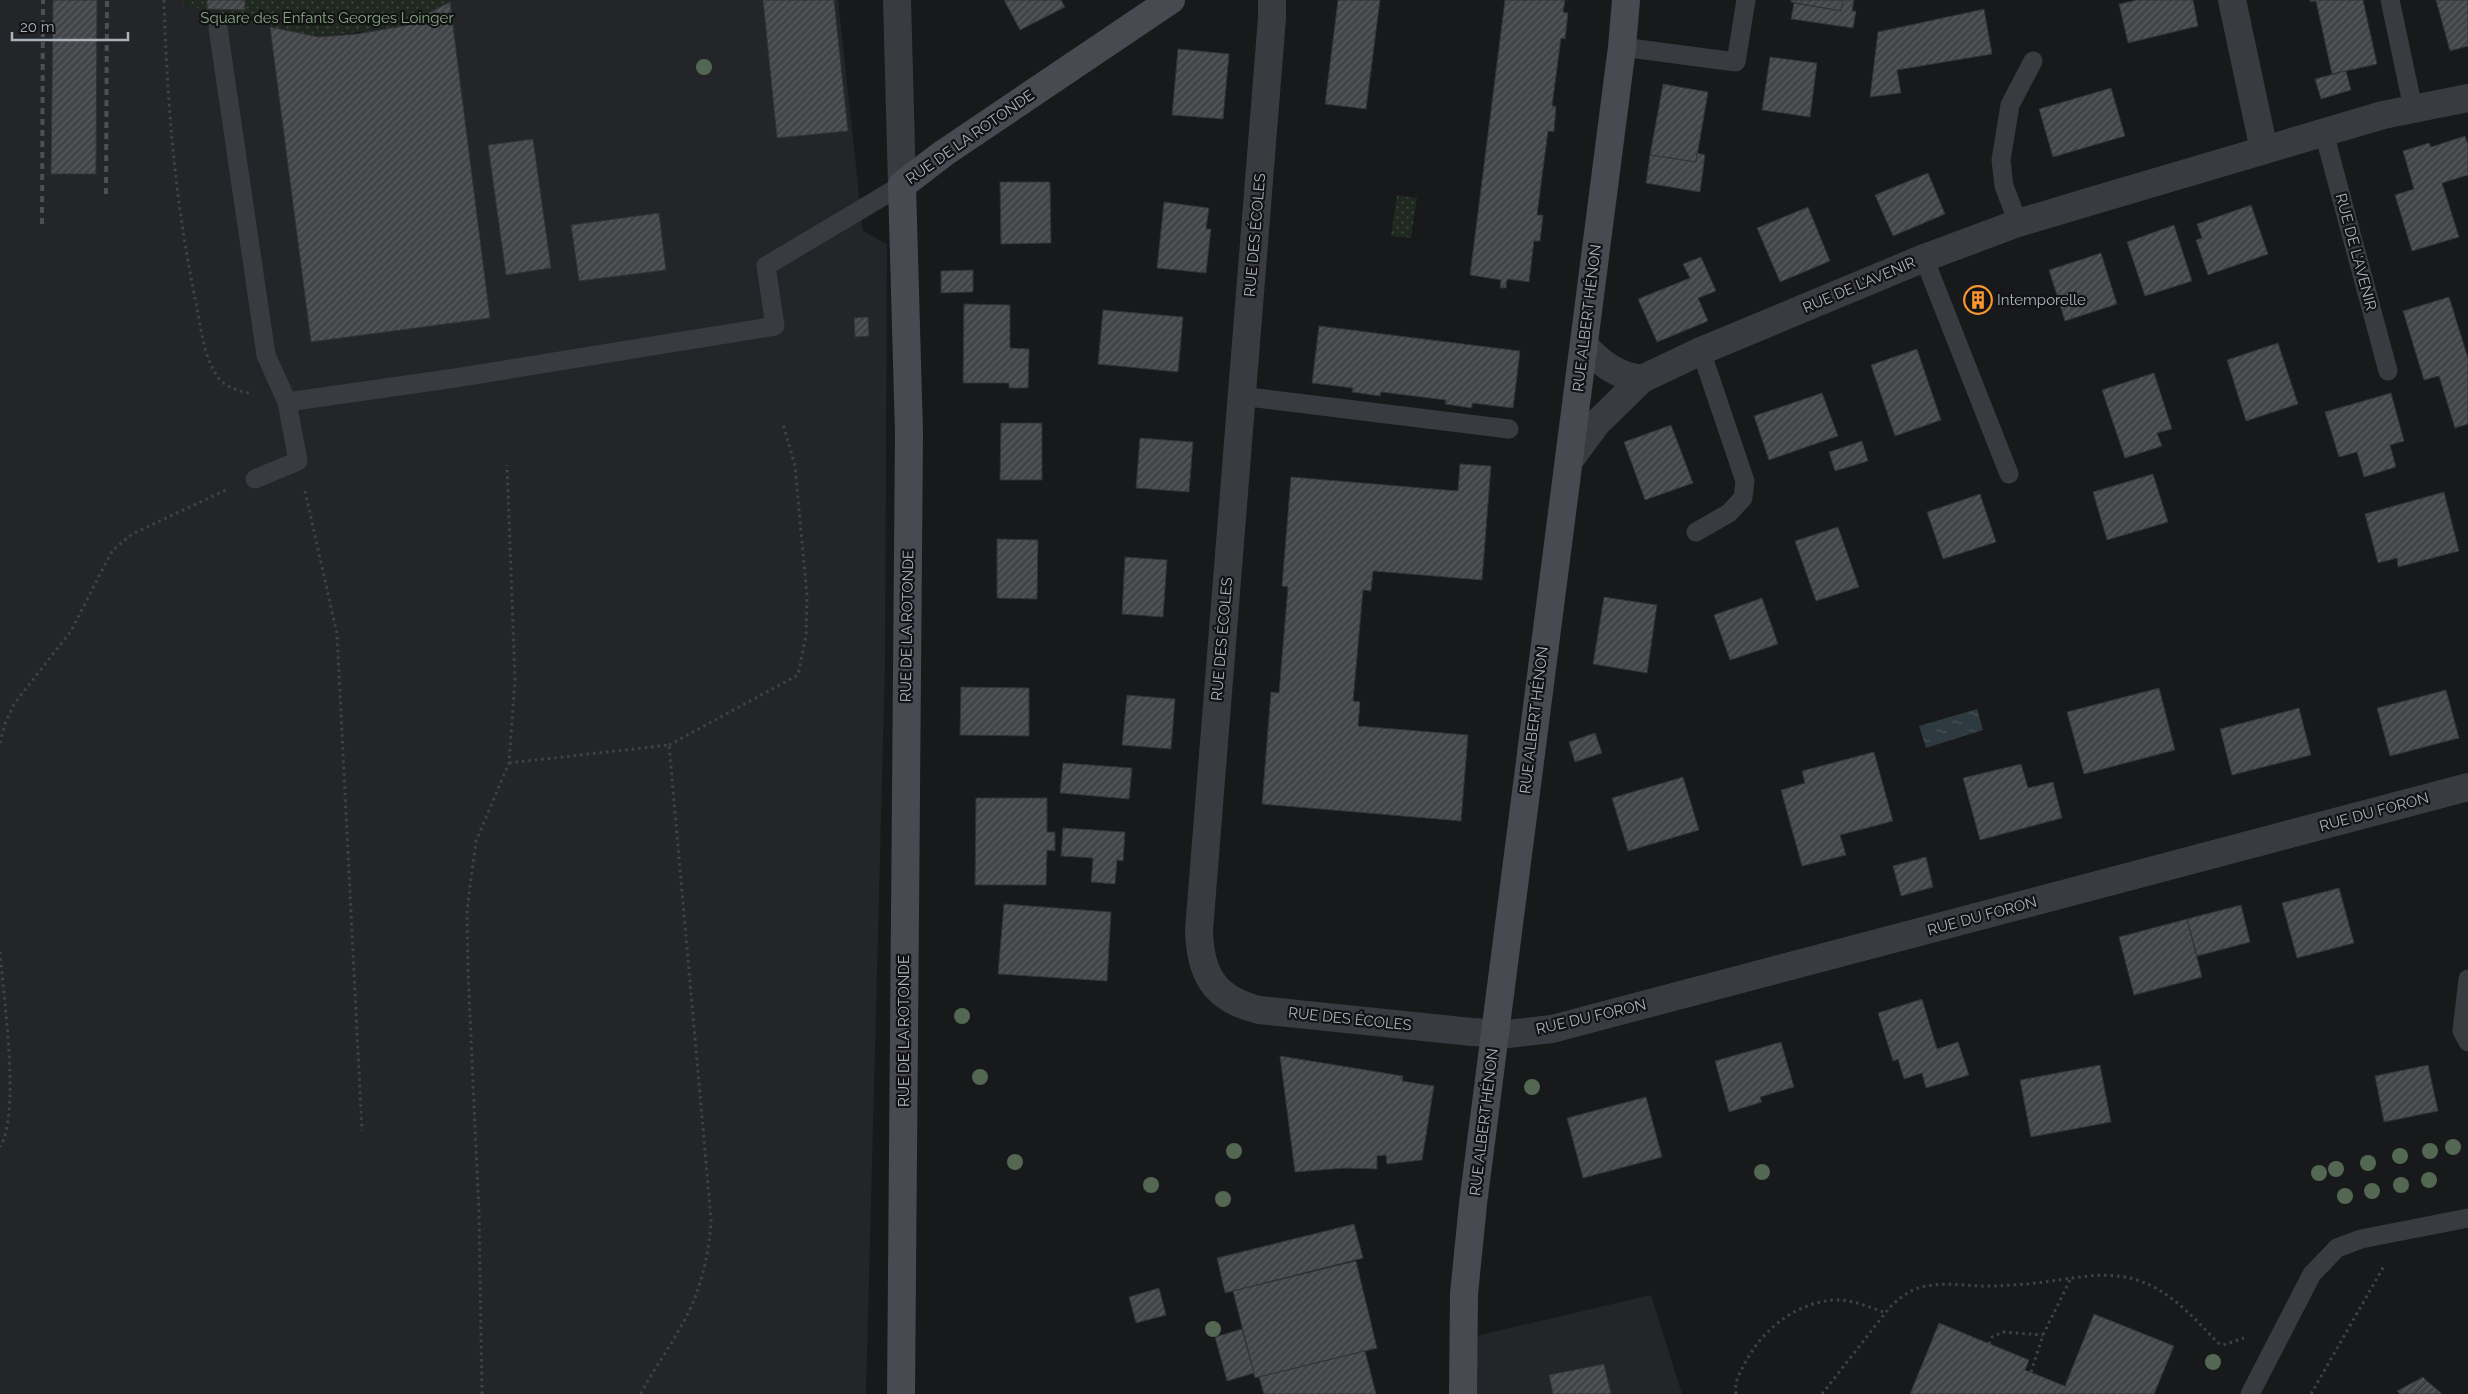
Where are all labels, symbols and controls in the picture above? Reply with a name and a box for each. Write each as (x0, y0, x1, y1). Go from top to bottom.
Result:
park label: Square des Enfants Georges Loinger (200, 9, 454, 27)
scale bar (12, 10, 129, 42)
text: 20 m (20, 18, 55, 36)
street label: RUE DE LA ROTONDE (903, 86, 1037, 188)
street label: RUE DES ÉCOLES (1241, 172, 1269, 298)
street label: RUE DE L'AVENIR (2332, 191, 2380, 313)
street label: RUE ALBERT HÉNON (1569, 243, 1605, 393)
street label: RUE DE L'AVENIR (1800, 253, 1918, 317)
building icon: Intemporelle (1963, 285, 1993, 315)
place label: Intemporelle (1997, 291, 2086, 309)
street label: RUE DE LA ROTONDE (897, 550, 917, 702)
street label: RUE DES ÉCOLES (1208, 576, 1236, 702)
street label: RUE ALBERT HÉNON (1516, 645, 1552, 795)
street label: RUE DU FORON (2317, 789, 2431, 835)
street label: RUE DU FORON (1925, 893, 2039, 939)
street label: RUE DE LA ROTONDE (895, 955, 913, 1107)
street label: RUE DU FORON (1534, 996, 1648, 1038)
street label: RUE DES ÉCOLES (1287, 1004, 1413, 1034)
street label: RUE ALBERT HÉNON (1466, 1047, 1502, 1197)

